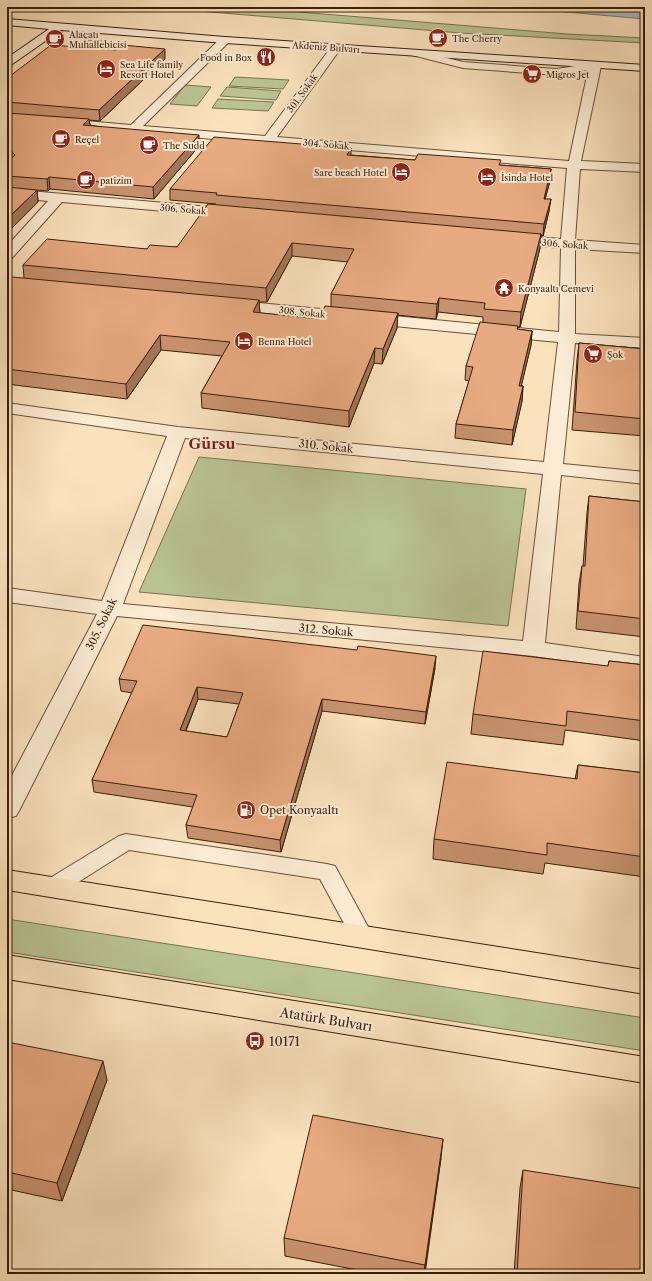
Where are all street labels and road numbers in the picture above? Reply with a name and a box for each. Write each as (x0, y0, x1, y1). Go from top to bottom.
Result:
street label: Akdeniz Bulvarı (291, 39, 360, 55)
street label: 301. Sokak (284, 71, 320, 114)
street label: 304. Sokak (302, 136, 350, 152)
street label: 306. Sokak (159, 201, 207, 217)
street label: 306. Sokak (541, 237, 589, 251)
street label: 308. Sokak (278, 304, 327, 320)
street label: 310. Sokak (298, 436, 355, 456)
street label: 305. Sokak (82, 595, 120, 652)
street label: 312. Sokak (298, 621, 354, 639)
street label: Atatürk Bulvarı (278, 1004, 373, 1034)

